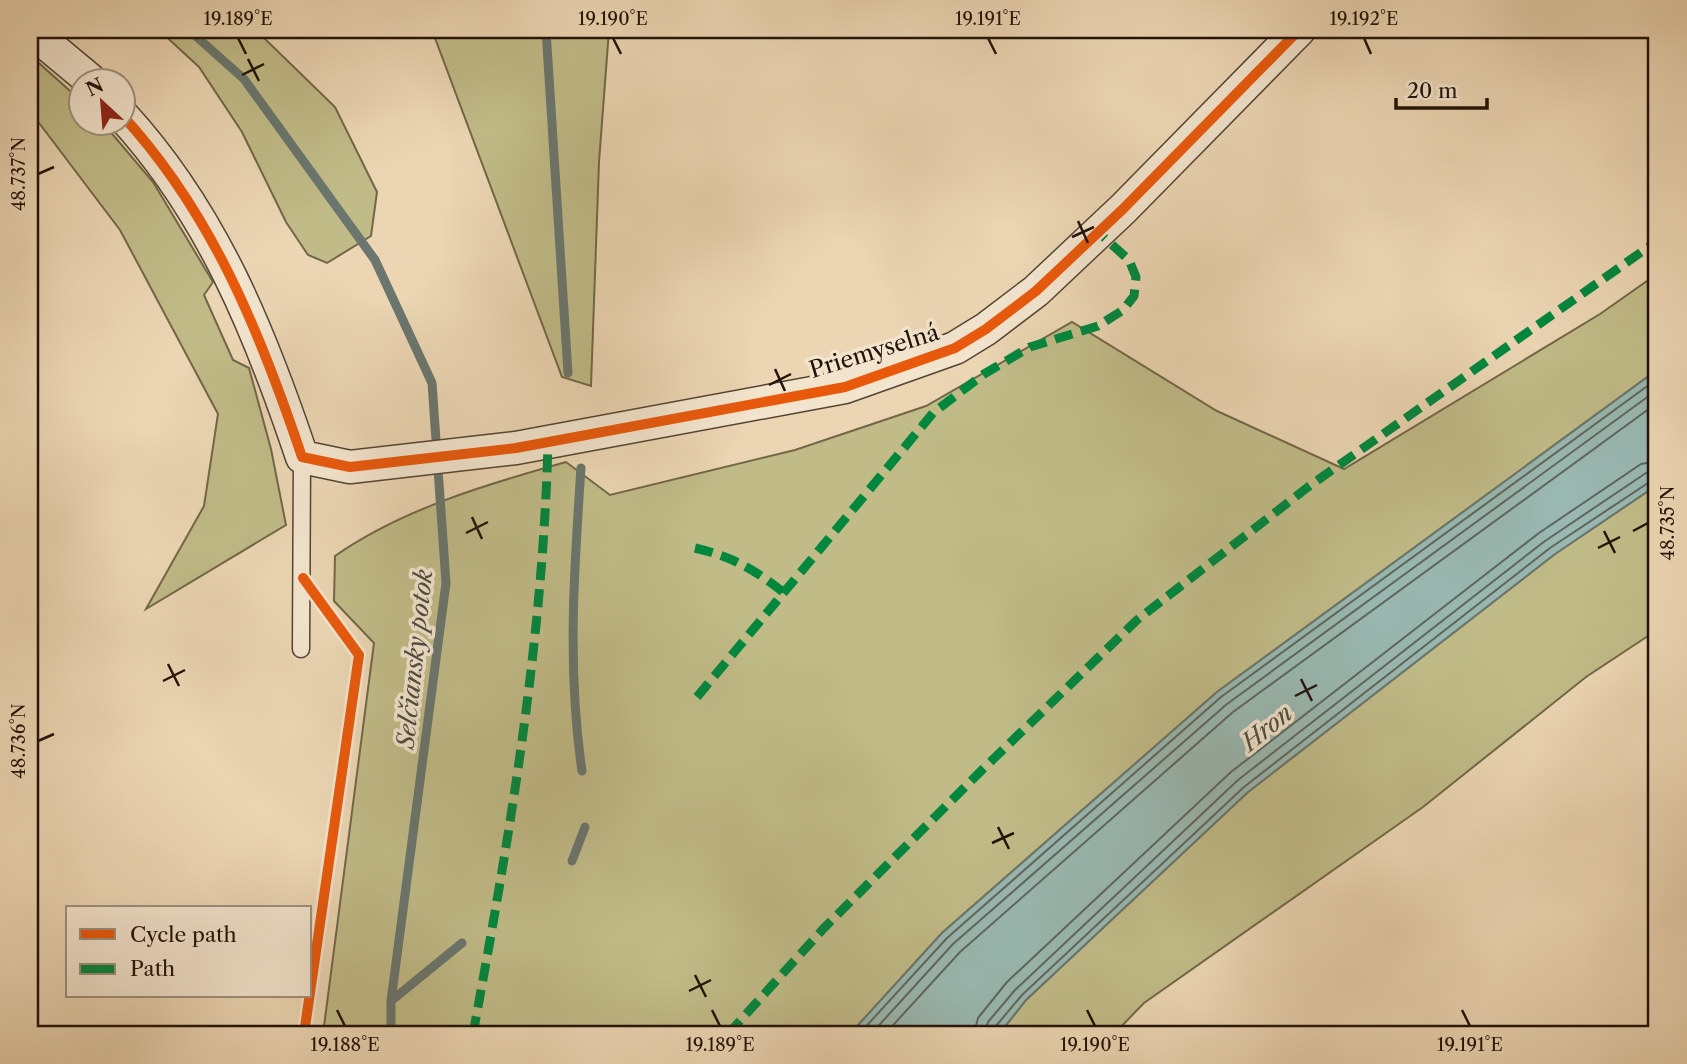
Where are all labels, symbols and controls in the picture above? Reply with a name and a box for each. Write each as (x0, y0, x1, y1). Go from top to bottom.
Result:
text: 19.189°E (203, 8, 273, 30)
text: 19.190°E (578, 8, 648, 30)
text: 19.191°E (955, 8, 1021, 30)
text: 19.192°E (1330, 8, 1398, 30)
north arrow (66, 66, 136, 136)
scale bar (1396, 66, 1488, 110)
text: N (82, 73, 107, 101)
text: 20 m (1407, 78, 1458, 103)
text: 48.737°N (8, 137, 30, 211)
street label: Priemyselná (806, 318, 943, 384)
text: 48.735°N (1657, 485, 1679, 560)
water label: Selčiansky potok (390, 567, 438, 752)
water label: Hron (1234, 698, 1298, 758)
text: 48.736°N (8, 703, 30, 779)
legend (66, 906, 312, 998)
text: Cycle path (130, 922, 237, 947)
text: Path (130, 956, 175, 981)
text: 19.188°E (310, 1034, 380, 1056)
text: 19.189°E (685, 1034, 755, 1056)
text: 19.190°E (1060, 1034, 1130, 1056)
text: 19.191°E (1437, 1034, 1503, 1056)

